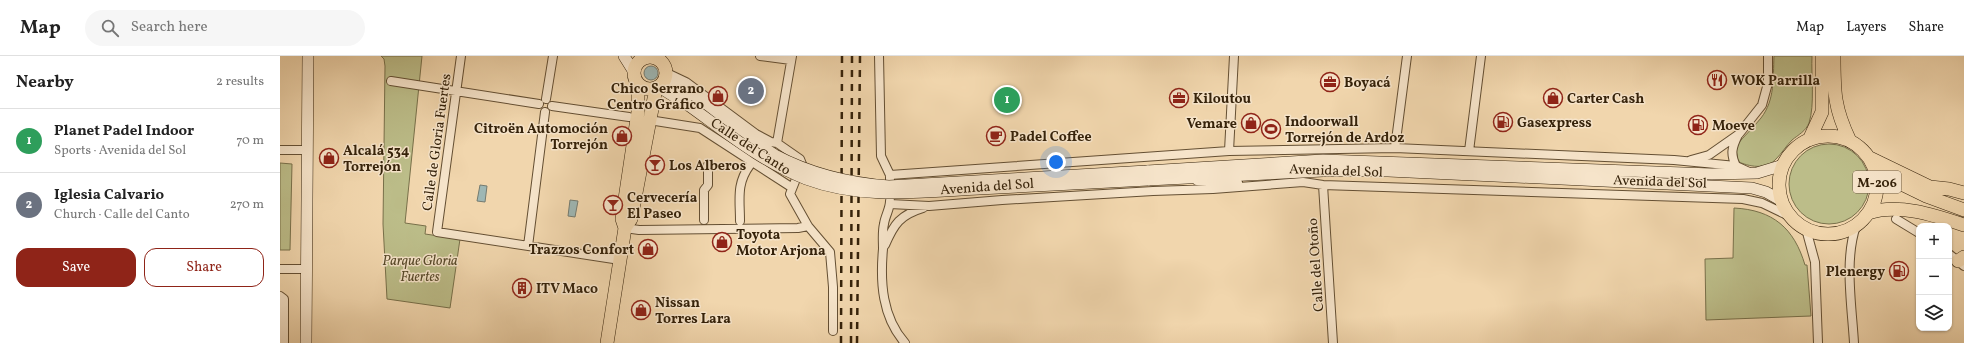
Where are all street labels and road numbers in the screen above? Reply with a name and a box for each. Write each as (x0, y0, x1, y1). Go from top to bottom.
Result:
street label: Calle de Gloria Fuertes (418, 72, 457, 212)
street label: Calle del Canto (706, 114, 794, 180)
street label: Avenida del Sol (1289, 160, 1383, 183)
street label: Avenida del Sol (1613, 171, 1707, 194)
road number: M-206 (1853, 171, 1901, 193)
street label: Avenida del Sol (940, 175, 1035, 200)
street label: Calle del Otoño (1304, 217, 1329, 312)

